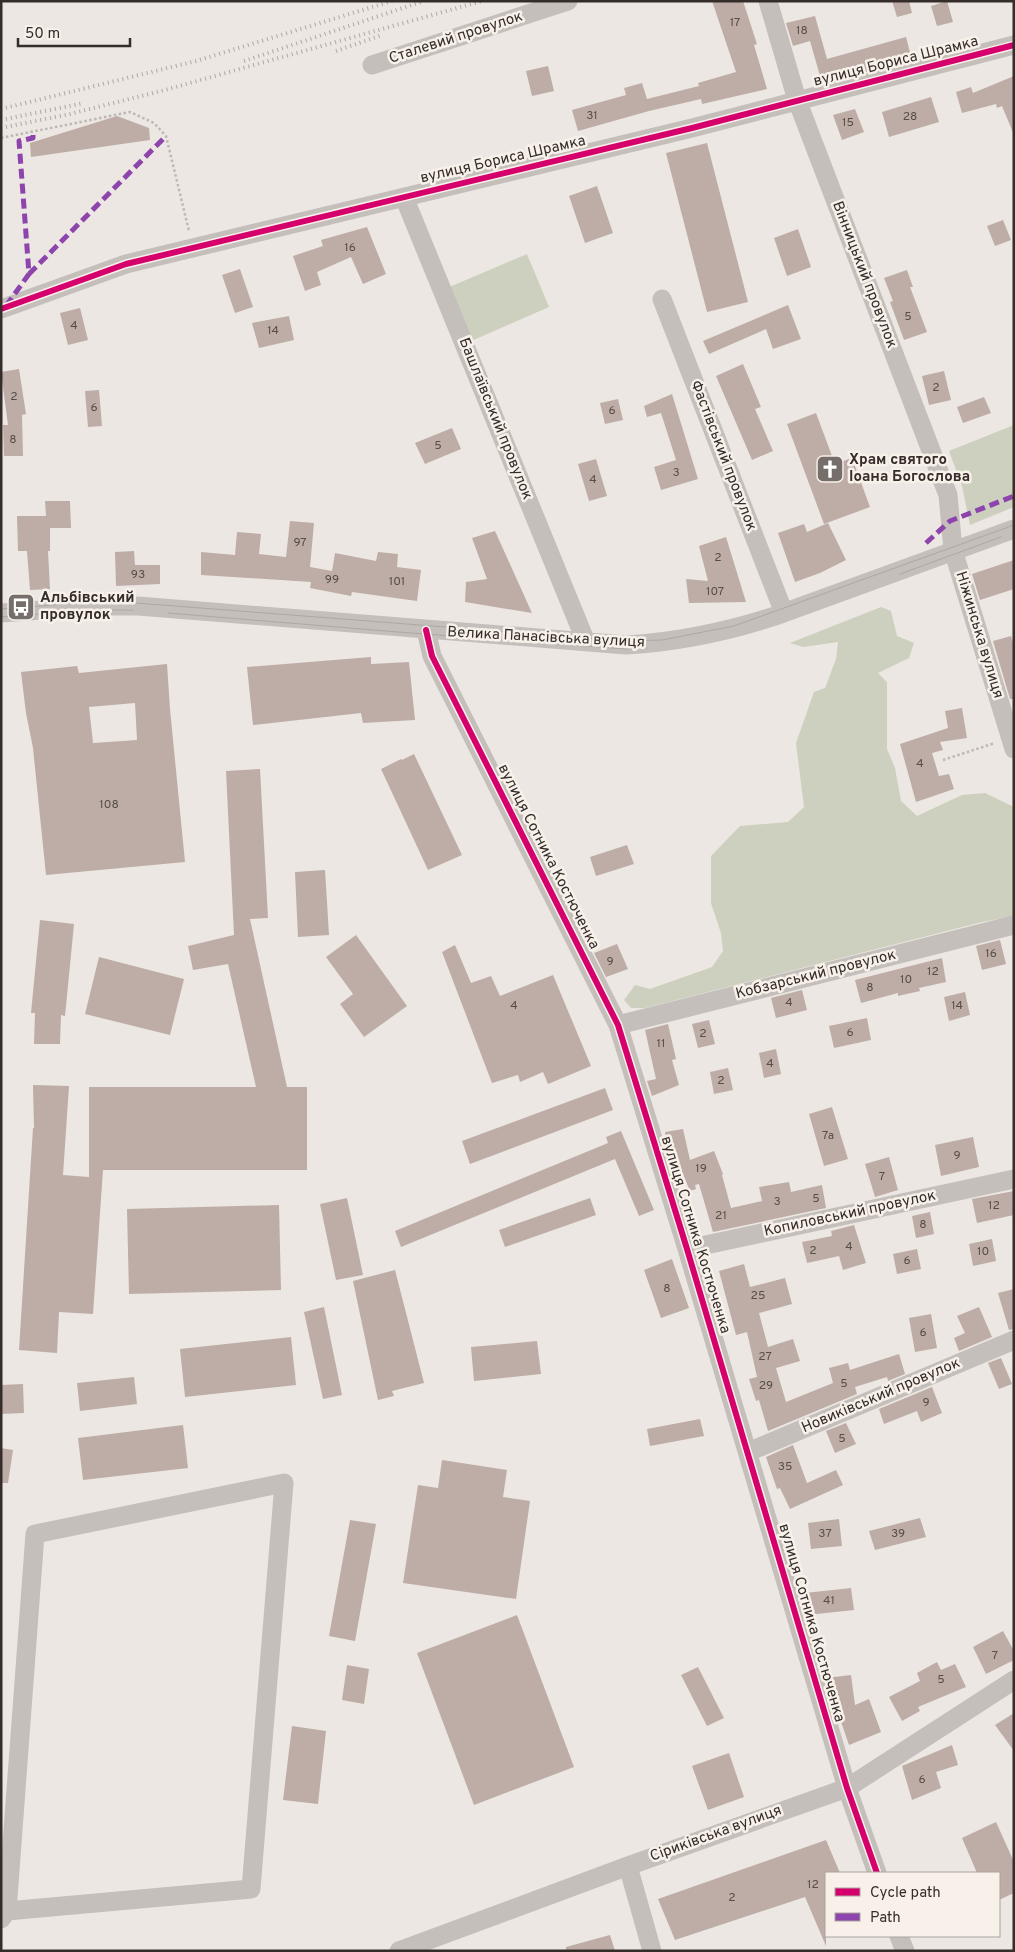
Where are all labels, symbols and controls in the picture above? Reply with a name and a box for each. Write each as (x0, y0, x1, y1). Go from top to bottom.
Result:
street label: Сталевий провулок (387, 7, 525, 69)
scale bar (18, 15, 130, 47)
house number: 17 (730, 15, 740, 31)
house number: 18 (796, 23, 808, 39)
text: 50 m (25, 25, 60, 44)
street label: вулиця Бориса Шрамка (812, 32, 980, 92)
house number: 31 (586, 108, 598, 124)
house number: 28 (903, 109, 917, 125)
house number: 15 (842, 115, 854, 131)
street label: вулиця Бориса Шрамка (418, 132, 588, 188)
street label: Вінницький провулок (827, 199, 901, 351)
house number: 16 (344, 240, 356, 256)
house number: 5 (904, 309, 912, 325)
house number: 4 (70, 318, 78, 334)
house number: 14 (267, 323, 279, 339)
street label: Башлаївський провулок (454, 335, 536, 503)
street label: Фастівський провулок (686, 378, 760, 534)
house number: 2 (932, 380, 940, 396)
house number: 2 (10, 389, 18, 405)
house number: 6 (90, 400, 98, 416)
house number: 6 (608, 403, 616, 419)
house number: 8 (9, 432, 17, 448)
house number: 5 (434, 438, 442, 454)
place label: Храм святого Іоана Богослова (849, 451, 970, 487)
church icon: Храм святого Іоана Богослова (815, 454, 845, 484)
house number: 3 (672, 465, 680, 481)
house number: 4 (589, 472, 597, 488)
house number: 97 (293, 535, 307, 551)
house number: 2 (714, 550, 722, 566)
house number: 93 (131, 567, 145, 583)
street label: Ніжинська вулиця (951, 569, 1007, 701)
house number: 99 (325, 572, 339, 588)
house number: 101 (389, 574, 405, 590)
house number: 107 (706, 584, 724, 600)
place label: Альбівський провулок (40, 589, 135, 625)
bus stop icon: Альбівський провулок (6, 592, 36, 622)
street label: Велика Панасівська вулиця (447, 623, 645, 653)
house number: 4 (916, 756, 924, 772)
street label: вулиця Сотника Костюченка (493, 761, 603, 953)
house number: 108 (99, 797, 119, 813)
street label: Кобзарський провулок (734, 946, 898, 1004)
house number: 16 (985, 946, 997, 962)
house number: 9 (606, 954, 614, 970)
house number: 12 (927, 964, 939, 980)
house number: 10 (900, 972, 912, 988)
house number: 8 (866, 980, 874, 996)
house number: 4 (785, 995, 793, 1011)
house number: 4 (510, 998, 518, 1014)
house number: 14 (951, 998, 963, 1014)
house number: 6 (846, 1025, 854, 1041)
house number: 2 (699, 1026, 707, 1042)
house number: 11 (657, 1036, 665, 1052)
house number: 4 (766, 1056, 774, 1072)
house number: 2 (717, 1073, 725, 1089)
house number: 7а (822, 1128, 834, 1144)
street label: вулиця Сотника Костюченка (656, 1134, 734, 1336)
house number: 9 (953, 1148, 961, 1164)
house number: 19 (695, 1161, 707, 1177)
house number: 7 (879, 1169, 885, 1185)
street label: Копиловський провулок (762, 1186, 938, 1242)
house number: 5 (812, 1191, 820, 1207)
house number: 3 (773, 1194, 781, 1210)
house number: 12 (988, 1198, 1000, 1214)
house number: 21 (715, 1208, 727, 1224)
house number: 8 (919, 1217, 927, 1233)
house number: 4 (845, 1239, 853, 1255)
house number: 2 (809, 1243, 817, 1259)
house number: 10 (977, 1244, 989, 1260)
house number: 6 (903, 1253, 911, 1269)
house number: 8 (663, 1281, 671, 1297)
house number: 25 (751, 1288, 765, 1304)
house number: 6 (919, 1325, 927, 1341)
house number: 27 (758, 1349, 772, 1365)
street label: Новиківський провулок (799, 1354, 963, 1438)
house number: 5 (840, 1376, 848, 1392)
house number: 29 (759, 1378, 773, 1394)
house number: 9 (922, 1395, 930, 1411)
house number: 5 (838, 1431, 846, 1447)
house number: 35 (778, 1459, 792, 1475)
street label: вулиця Сотника Костюченка (774, 1522, 848, 1724)
house number: 37 (818, 1526, 832, 1542)
house number: 39 (891, 1526, 905, 1542)
house number: 41 (823, 1593, 835, 1609)
house number: 7 (992, 1648, 998, 1664)
house number: 5 (937, 1672, 945, 1688)
house number: 6 (918, 1772, 926, 1788)
street label: Сіриківська вулиця (648, 1801, 784, 1867)
legend (825, 1872, 1000, 1937)
house number: 12 (807, 1877, 819, 1893)
text: Cycle path (870, 1884, 941, 1903)
house number: 2 (728, 1890, 736, 1906)
text: Path (870, 1909, 901, 1928)

